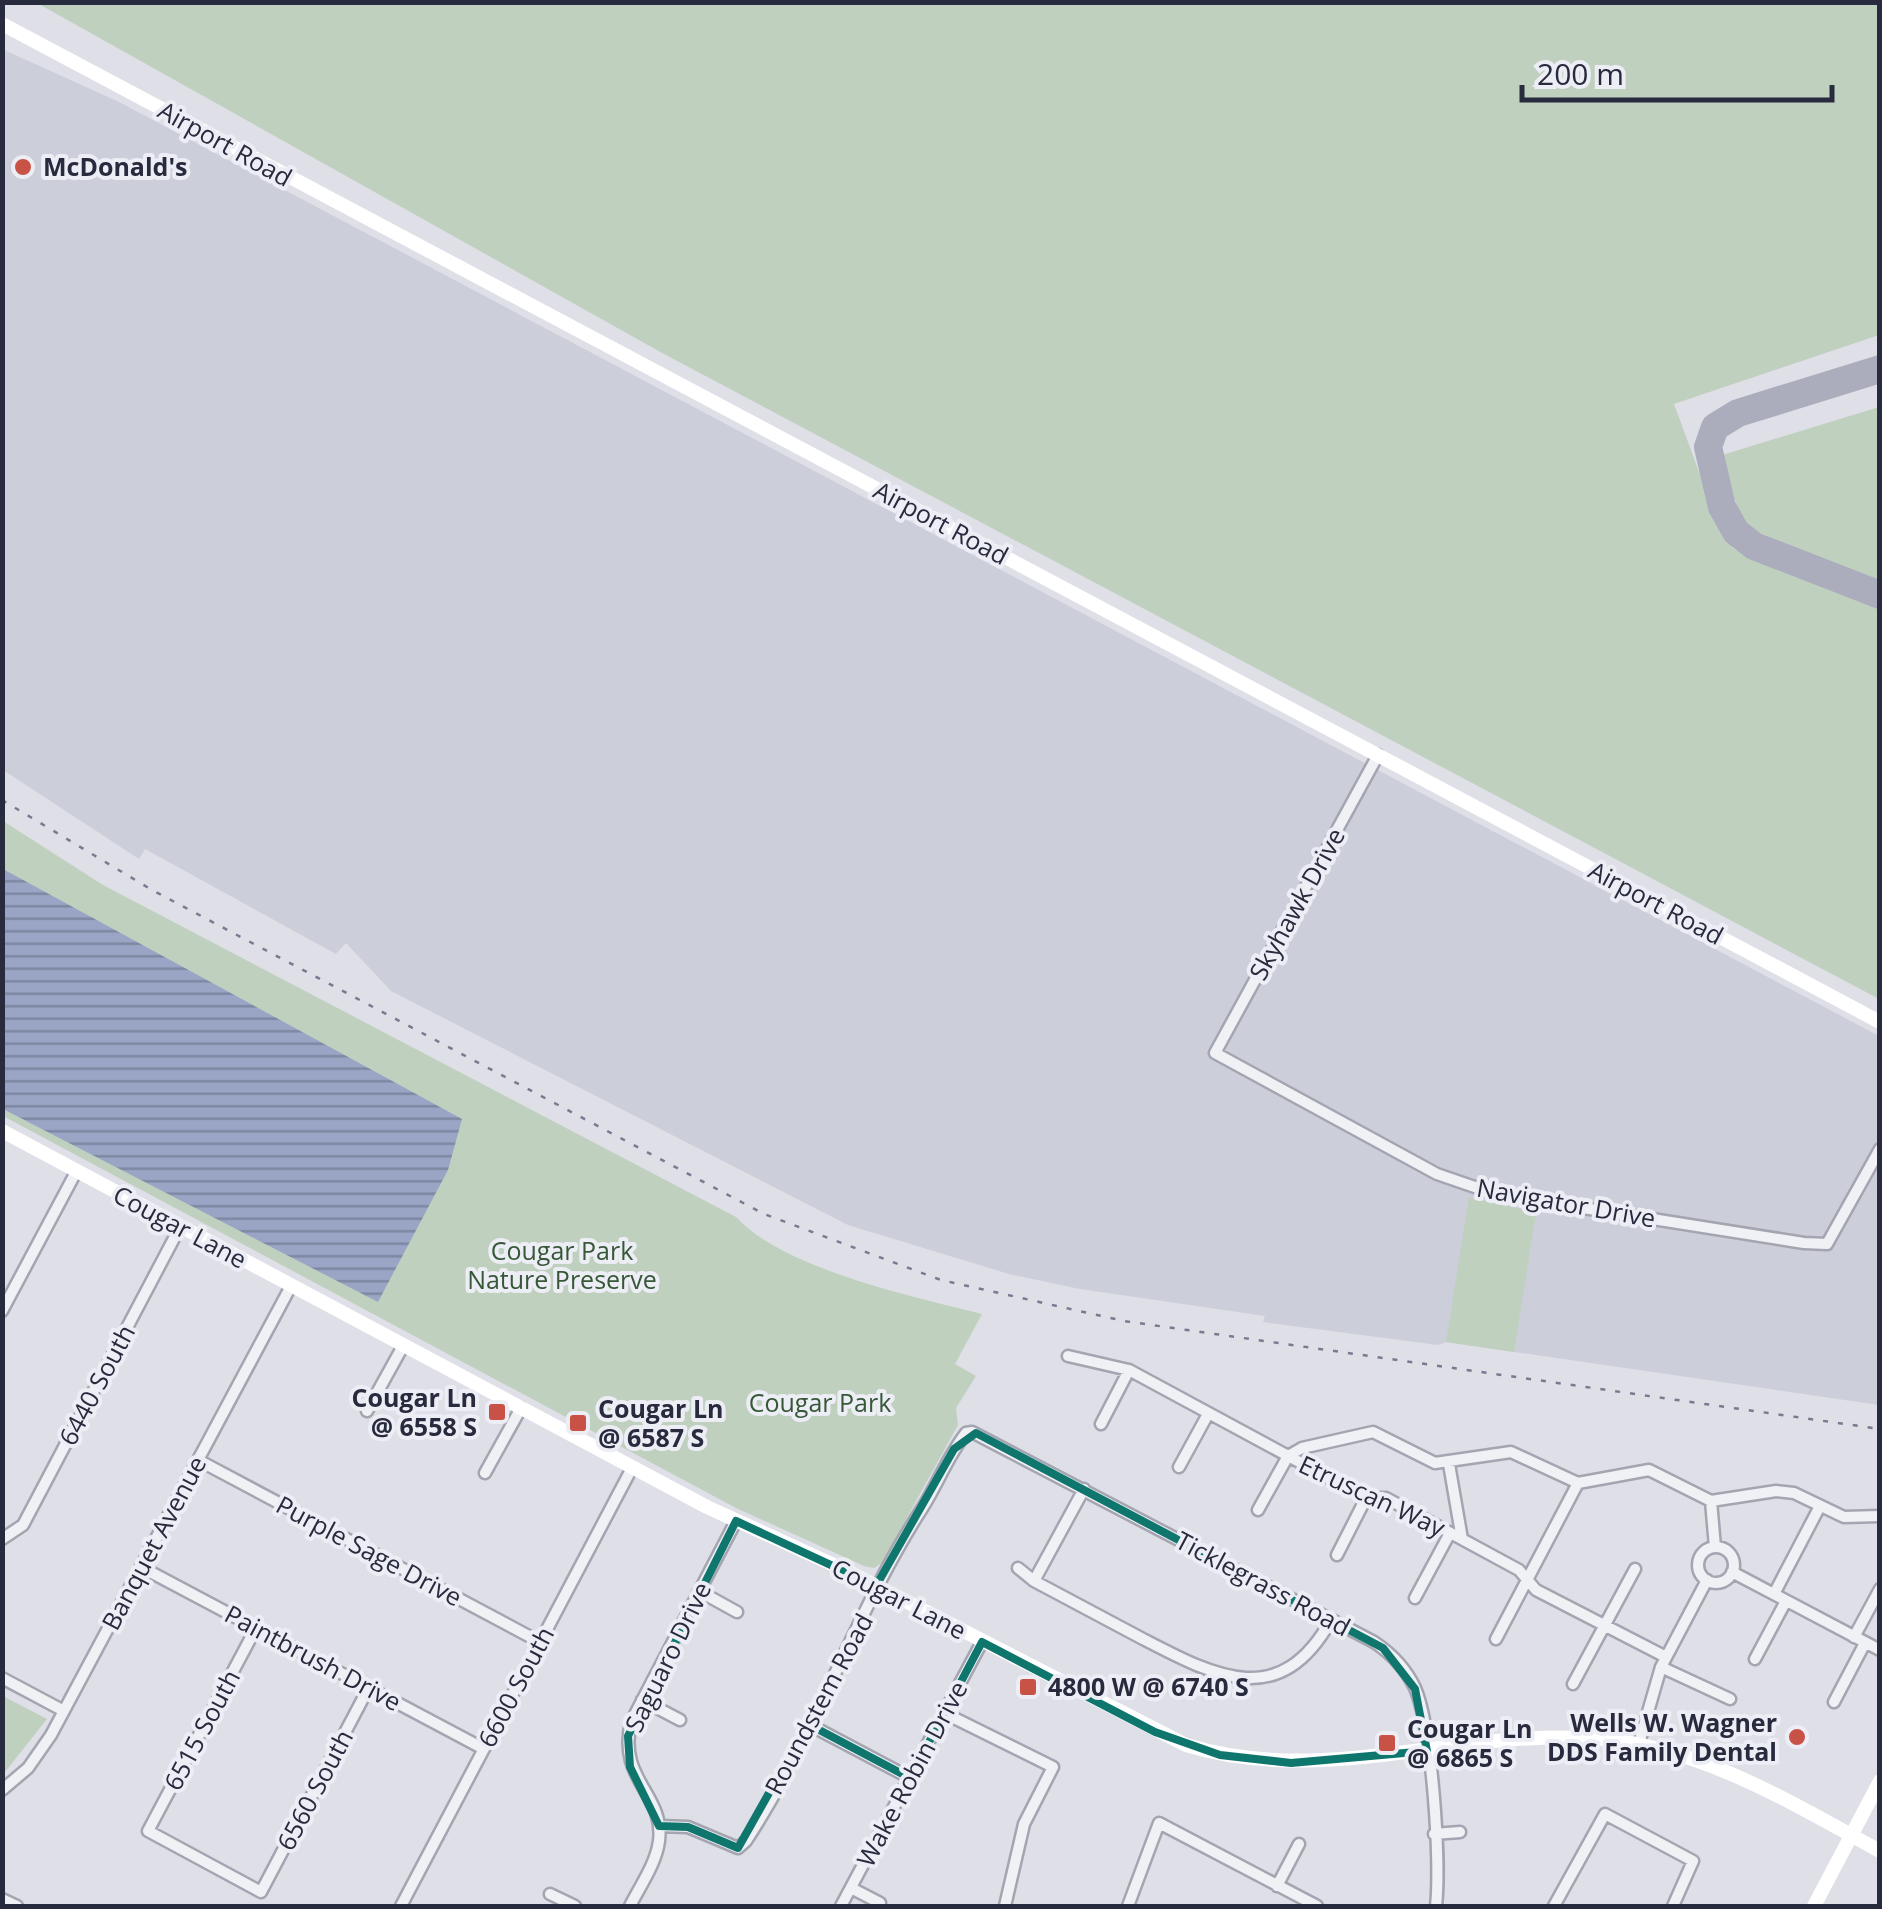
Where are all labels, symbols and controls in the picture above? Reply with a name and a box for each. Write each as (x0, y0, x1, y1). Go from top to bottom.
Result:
scale bar (1522, 40, 1832, 102)
text: 200 m (1537, 53, 1624, 94)
street label: Airport Road (153, 92, 298, 194)
place label: McDonald's (43, 149, 187, 183)
marker: McDonald's (12, 156, 34, 178)
street label: Airport Road (868, 472, 1015, 572)
street label: Skyhawk Drive (1240, 821, 1352, 986)
street label: Airport Road (1583, 852, 1730, 952)
street label: Navigator Drive (1474, 1170, 1658, 1234)
street label: Cougar Lane (108, 1177, 253, 1276)
park label: Cougar Park Nature Preserve (467, 1233, 657, 1296)
street label: 6440 South (50, 1318, 142, 1451)
place label: Cougar Ln @ 6558 S (352, 1380, 477, 1443)
park label: Cougar Park (749, 1385, 891, 1419)
place label: Cougar Ln @ 6587 S (598, 1391, 723, 1454)
marker: Cougar Ln @ 6558 S (486, 1401, 508, 1423)
marker: Cougar Ln @ 6587 S (567, 1412, 589, 1434)
street label: Etruscan Way (1294, 1446, 1451, 1544)
street label: Banquet Avenue (93, 1450, 213, 1635)
street label: Purple Sage Drive (271, 1487, 468, 1613)
street label: Ticklegrass Road (1170, 1523, 1357, 1643)
street label: Cougar Lane (826, 1550, 972, 1647)
street label: Saguaro Drive (616, 1576, 718, 1737)
street label: Paintbrush Drive (219, 1596, 408, 1718)
street label: Roundstem Road (756, 1607, 880, 1800)
street label: 6600 South (469, 1620, 561, 1753)
street label: 6515 South (155, 1663, 247, 1796)
place label: 4800 W @ 6740 S (1048, 1669, 1249, 1703)
street label: Wake Robin Drive (848, 1675, 974, 1872)
marker: 4800 W @ 6740 S (1017, 1676, 1039, 1698)
place label: Wells W. Wagner DDS Family Dental (1547, 1705, 1777, 1768)
place label: Cougar Ln @ 6865 S (1407, 1711, 1532, 1774)
street label: 6560 South (268, 1723, 360, 1856)
marker: Wells W. Wagner DDS Family Dental (1786, 1726, 1808, 1748)
marker: Cougar Ln @ 6865 S (1376, 1732, 1398, 1754)

